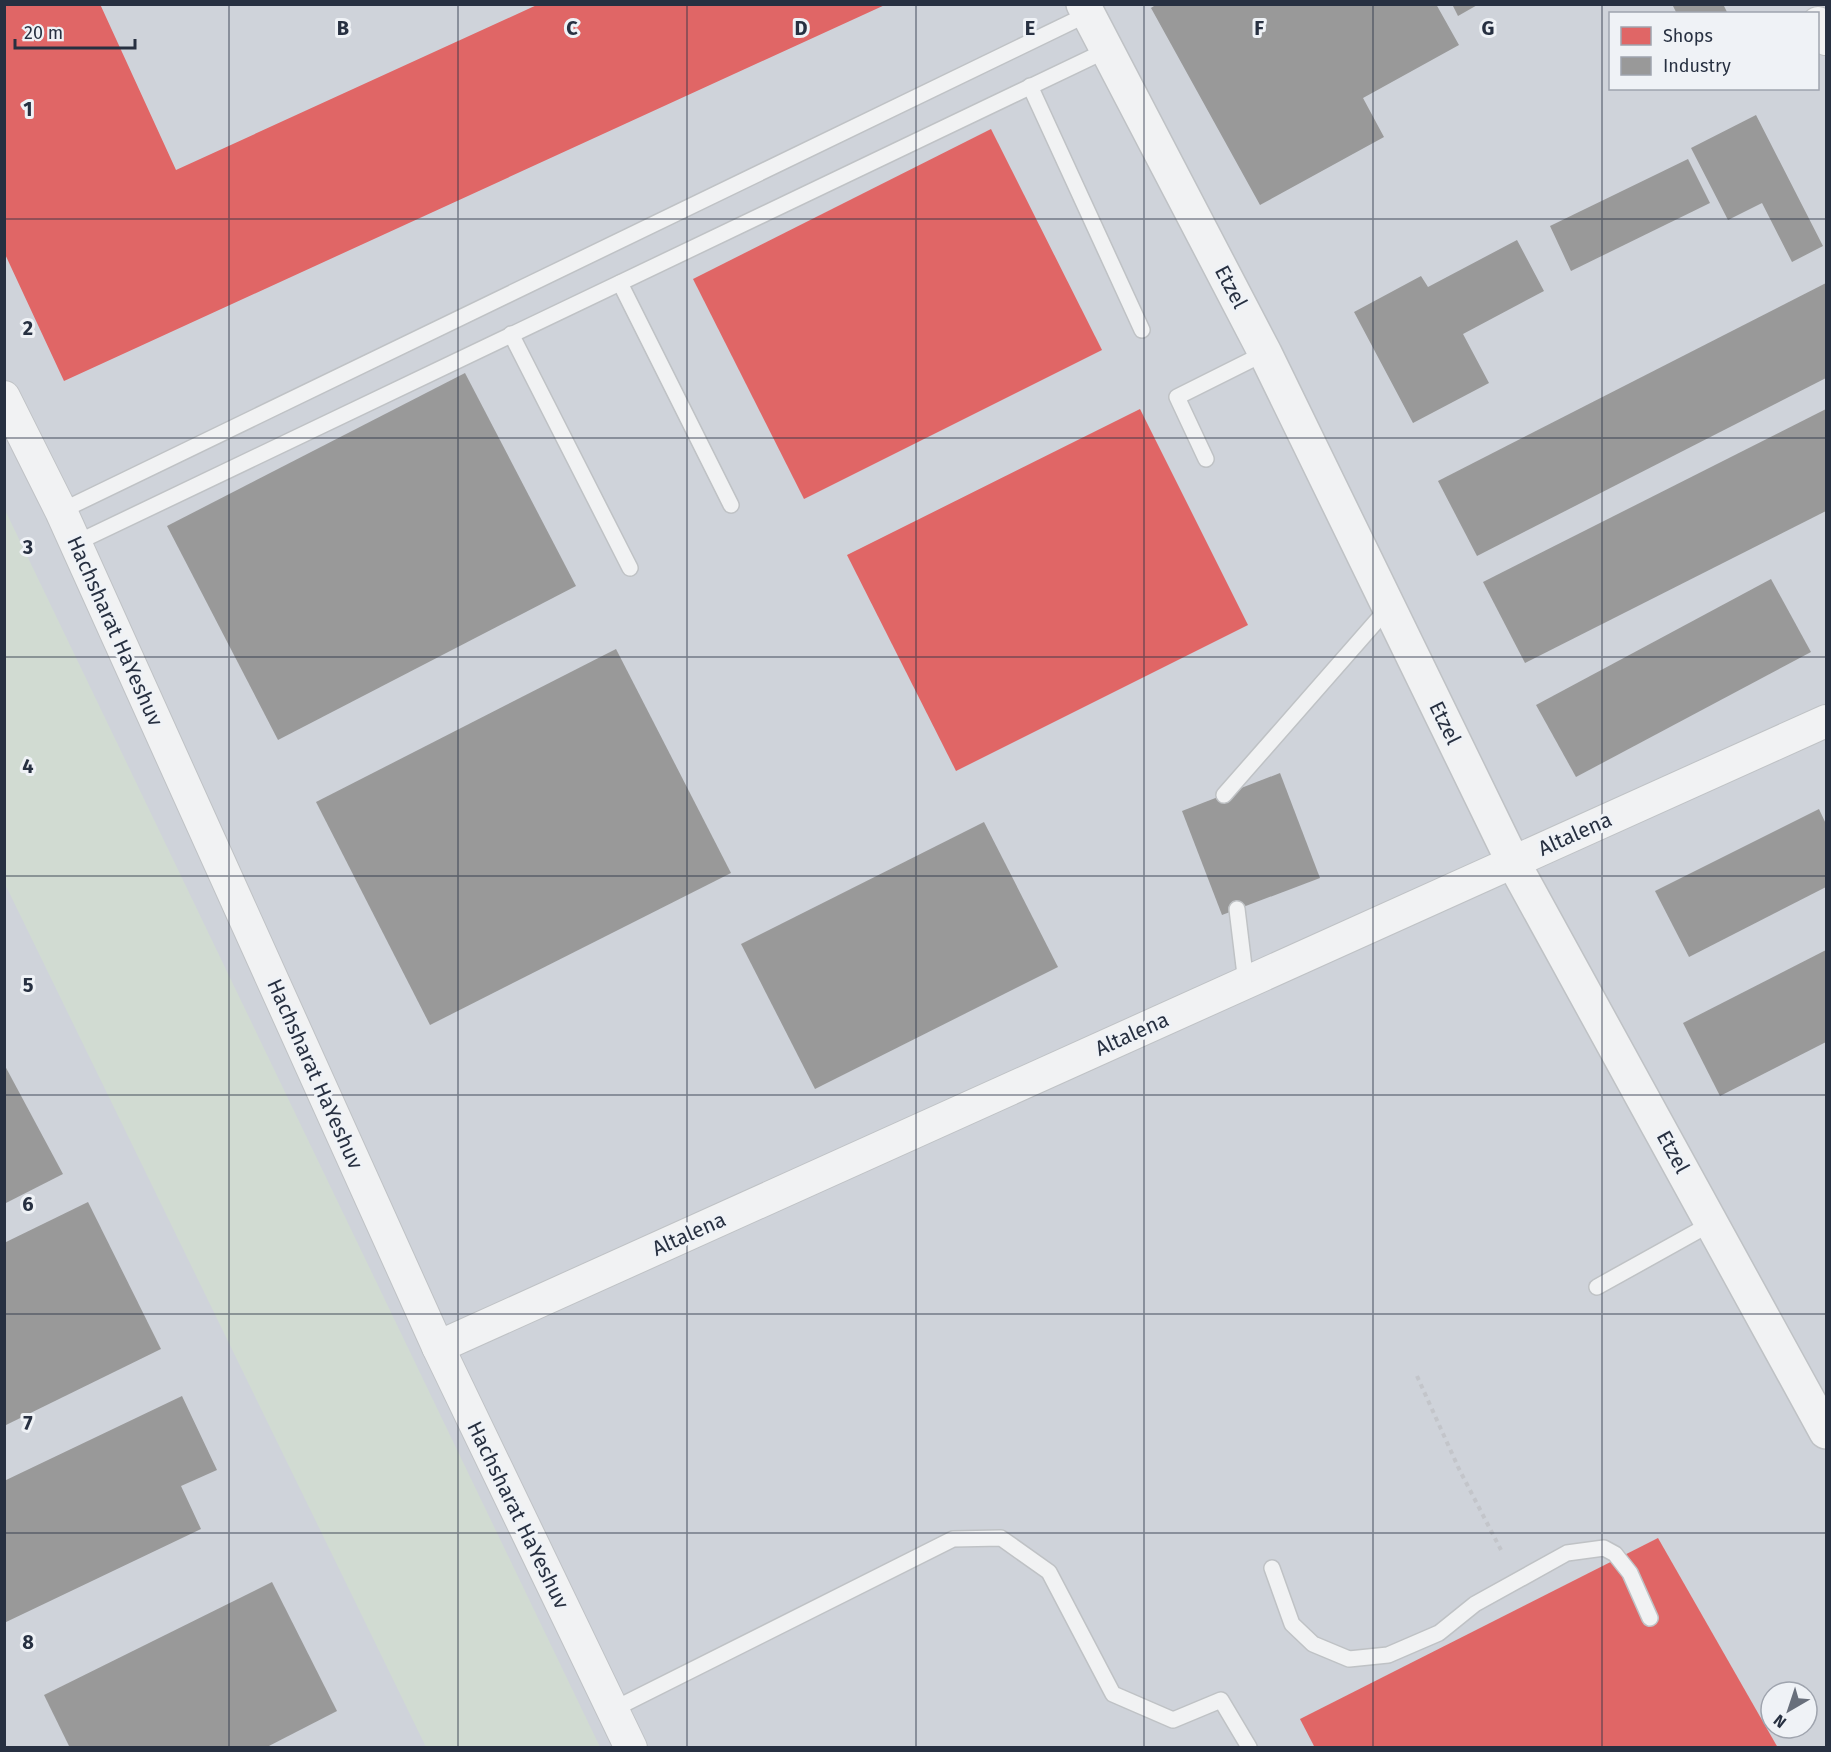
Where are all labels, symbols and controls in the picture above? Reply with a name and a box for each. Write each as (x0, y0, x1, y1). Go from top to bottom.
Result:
scale bar (15, 12, 135, 50)
legend (1609, 12, 1819, 90)
text: B (337, 16, 349, 40)
text: C (566, 16, 578, 40)
text: D (794, 16, 808, 40)
text: E (1025, 16, 1035, 40)
text: F (1254, 16, 1264, 40)
text: G (1482, 16, 1494, 40)
text: 20 m (24, 22, 63, 44)
text: Shops (1663, 25, 1713, 47)
text: Industry (1663, 55, 1731, 77)
text: 1 (23, 97, 33, 121)
street label: Etzel (1209, 261, 1253, 313)
text: 2 (23, 316, 33, 340)
street label: Hachsharat HaYeshuv (61, 532, 169, 731)
text: 3 (22, 535, 33, 559)
street label: Etzel (1423, 697, 1467, 749)
text: 4 (22, 754, 34, 778)
street label: Altalena (1534, 806, 1616, 862)
text: 5 (23, 973, 34, 997)
street label: Hachsharat HaYeshuv (261, 975, 369, 1174)
street label: Altalena (1091, 1006, 1173, 1062)
street label: Etzel (1651, 1126, 1695, 1178)
text: 6 (22, 1192, 34, 1216)
street label: Altalena (648, 1206, 730, 1262)
text: 7 (23, 1411, 33, 1435)
street label: Hachsharat HaYeshuv (461, 1417, 575, 1614)
text: 8 (22, 1630, 34, 1654)
north arrow (1759, 1680, 1819, 1740)
text: N (1770, 1711, 1790, 1732)

